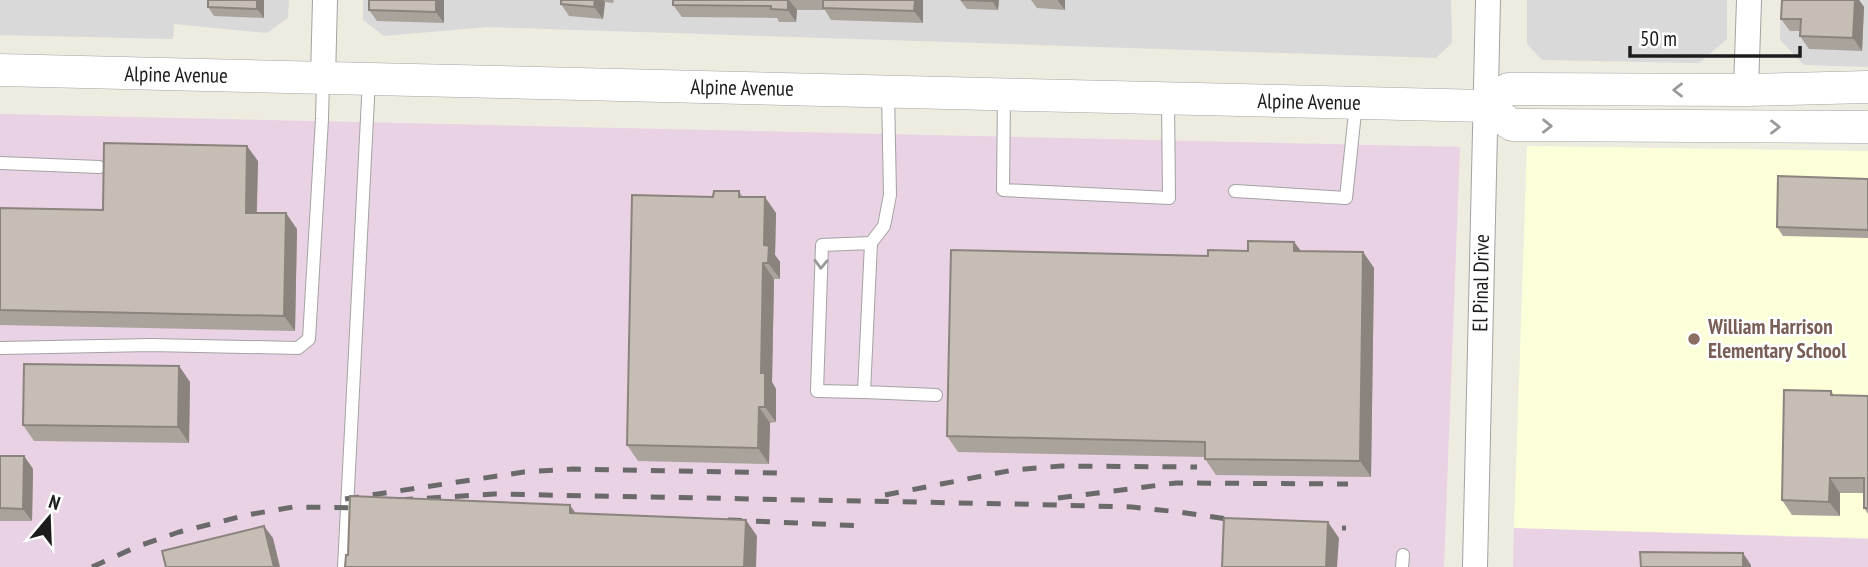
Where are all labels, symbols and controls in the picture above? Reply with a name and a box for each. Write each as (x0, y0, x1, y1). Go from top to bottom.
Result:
scale bar (1630, 14, 1800, 58)
text: 50 m (1640, 25, 1677, 52)
street label: Alpine Avenue (124, 60, 228, 89)
street label: Alpine Avenue (690, 73, 794, 102)
one-way arrow (1672, 82, 1683, 98)
street label: Alpine Avenue (1257, 87, 1361, 116)
one-way arrow (1542, 118, 1553, 133)
one-way arrow (1769, 120, 1780, 135)
street label: El Pinal Drive (1466, 234, 1495, 332)
one-way arrow (813, 259, 829, 270)
place label: William Harrison Elementary School (1707, 313, 1847, 364)
marker: William Harrison Elementary School (1686, 331, 1702, 347)
north arrow (14, 483, 84, 553)
text: N (46, 489, 63, 515)

